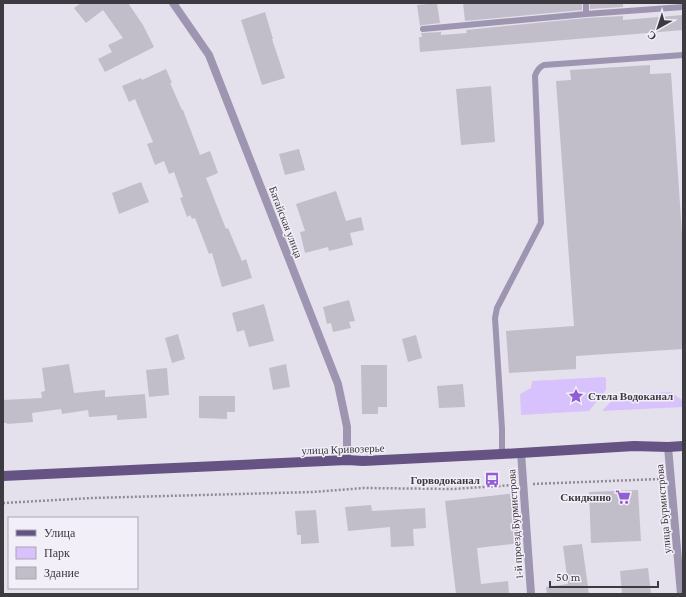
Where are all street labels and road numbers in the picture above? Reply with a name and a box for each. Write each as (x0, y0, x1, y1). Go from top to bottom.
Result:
street label: Батайская улица (267, 184, 305, 260)
street label: улица Кривозерье (301, 442, 385, 456)
street label: улица Бурмистрова (653, 464, 673, 554)
street label: 1-й проезд Бурмистрова (505, 469, 525, 579)

